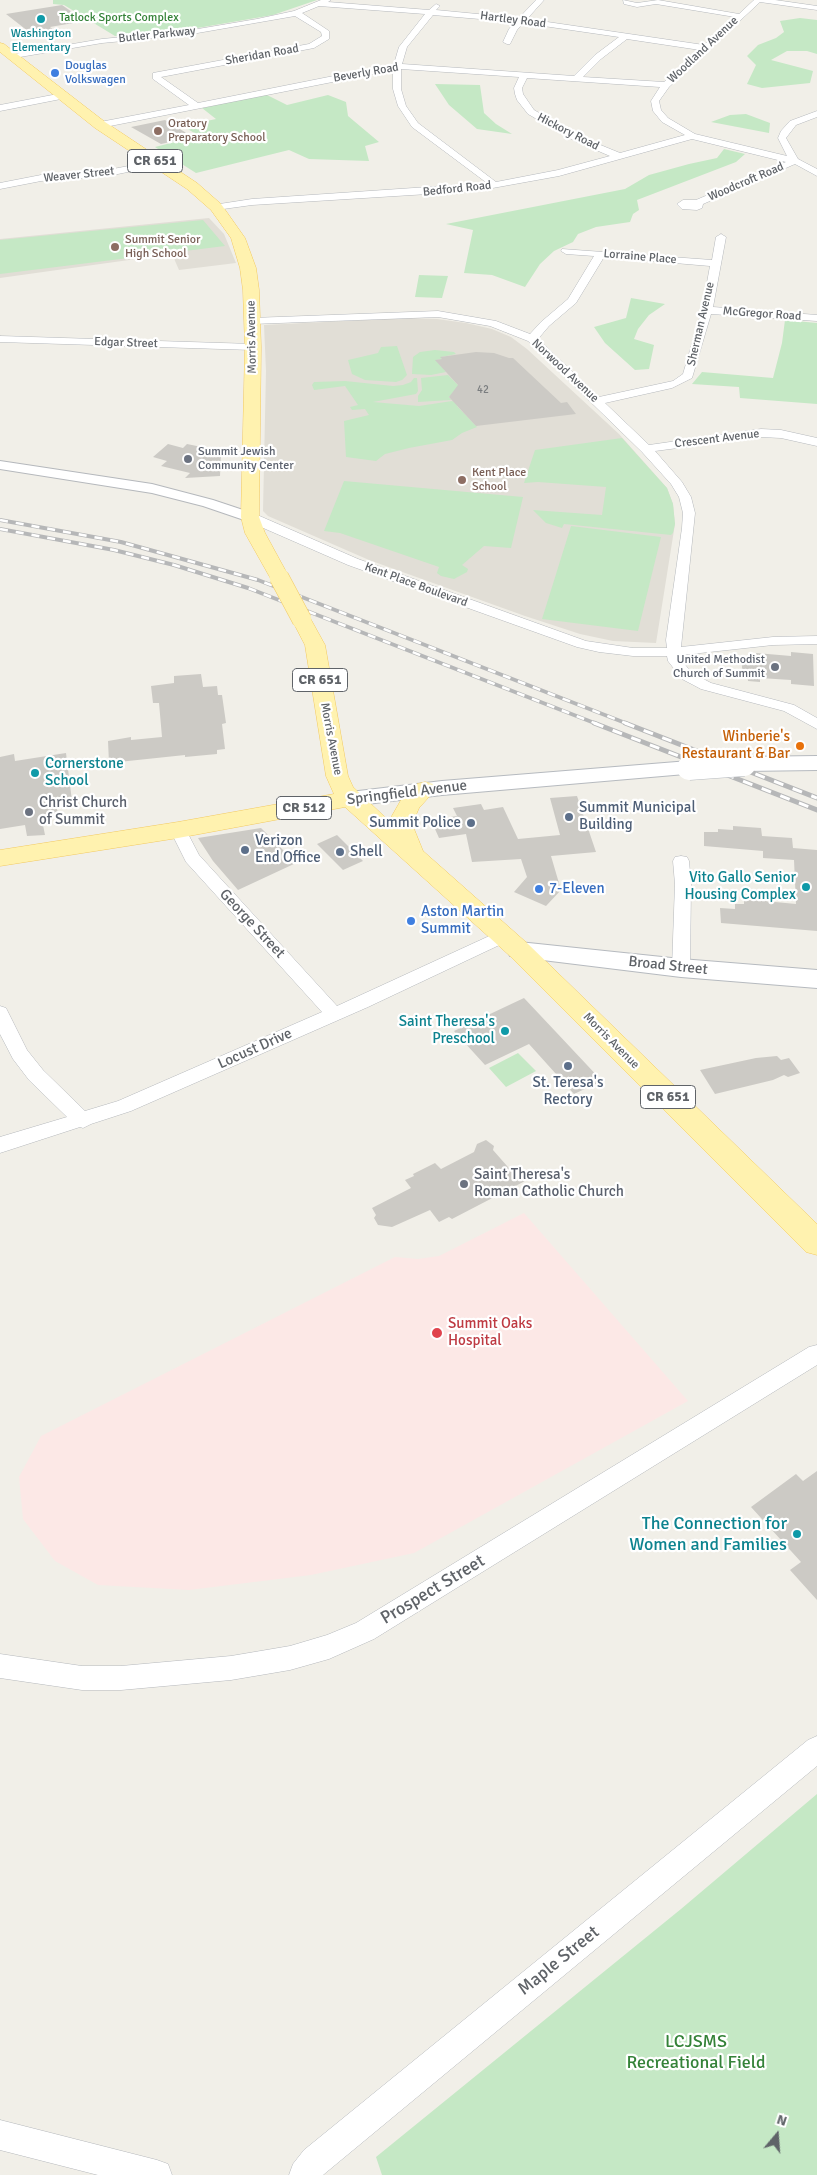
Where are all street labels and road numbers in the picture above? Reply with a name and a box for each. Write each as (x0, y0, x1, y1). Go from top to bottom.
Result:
street label: Hartley Road (479, 9, 547, 31)
street label: Woodland Avenue (665, 14, 741, 86)
street label: Butler Parkway (118, 24, 196, 46)
street label: Sheridan Road (224, 41, 300, 69)
street label: Beverly Road (332, 60, 400, 86)
street label: Hickory Road (535, 110, 601, 154)
road number: CR 651 (128, 150, 182, 172)
street label: Woodcroft Road (706, 160, 786, 204)
street label: Weaver Street (43, 164, 115, 186)
street label: Bedford Road (422, 178, 492, 200)
street label: Lorraine Place (603, 247, 677, 267)
street label: Sherman Avenue (684, 280, 718, 368)
street label: Morris Avenue (244, 300, 260, 374)
street label: McGregor Road (722, 304, 802, 324)
street label: Edgar Street (94, 335, 158, 351)
street label: Norwood Avenue (528, 336, 602, 406)
street label: Crescent Avenue (674, 427, 760, 451)
street label: Kent Place Boulevard (363, 560, 469, 610)
road number: CR 651 (292, 668, 348, 692)
street label: Morris Avenue (317, 701, 345, 777)
street label: Springfield Avenue (346, 777, 468, 809)
road number: CR 512 (276, 796, 332, 820)
street label: George Street (215, 886, 289, 962)
street label: Broad Street (627, 953, 709, 979)
street label: Morris Avenue (580, 1010, 642, 1072)
street label: Locust Drive (215, 1025, 295, 1073)
road number: CR 651 (640, 1086, 696, 1108)
street label: Prospect Street (377, 1550, 489, 1630)
street label: Maple Street (514, 1922, 604, 2000)

